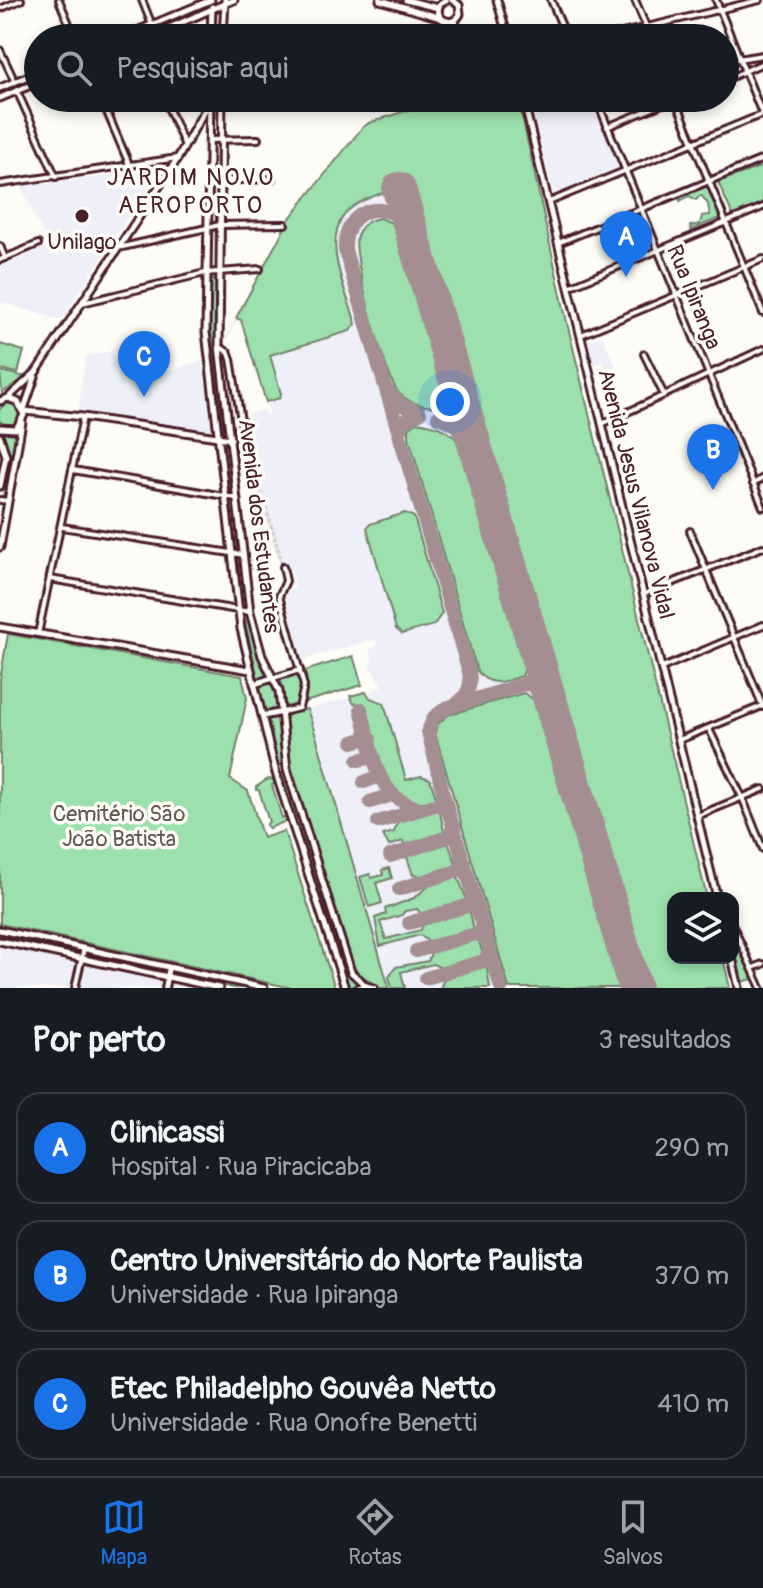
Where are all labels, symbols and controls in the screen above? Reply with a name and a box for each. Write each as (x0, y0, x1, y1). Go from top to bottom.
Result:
search box (24, 24, 739, 112)
icon: search (52, 46, 96, 90)
text: Pesquisar aqui (116, 50, 288, 87)
district label: JARDIM NOVO AEROPORTO (107, 163, 275, 220)
marker: Unilago (73, 207, 91, 225)
pin: A (600, 211, 652, 277)
place label: Unilago (47, 228, 117, 256)
street label: Rua Ipiranga (660, 241, 728, 353)
pin: C (118, 331, 170, 397)
street label: Avenida Jesus Vilanova Vidal (591, 366, 681, 622)
your location (430, 382, 470, 422)
street label: Avenida dos Estudantes (232, 417, 286, 635)
pin: B (687, 424, 739, 490)
park label: Cemitério São João Batista (53, 800, 185, 853)
map controls (667, 892, 739, 964)
button: layers (667, 892, 739, 964)
text: Por perto (32, 1019, 165, 1062)
text: 3 resultados (599, 1024, 731, 1056)
text: Clinicassi (110, 1114, 224, 1151)
text: A (52, 1132, 68, 1164)
text: 290 m (655, 1132, 729, 1164)
text: Hospital · Rua Piracicaba (110, 1151, 372, 1183)
text: Centro Universitário do Norte Paulista (110, 1242, 583, 1279)
text: B (53, 1260, 67, 1292)
text: 370 m (654, 1260, 729, 1292)
text: Universidade · Rua Ipiranga (110, 1279, 398, 1311)
text: Etec Philadelpho Gouvêa Netto (110, 1370, 496, 1407)
text: C (52, 1388, 68, 1420)
text: 410 m (657, 1388, 729, 1420)
text: Universidade · Rua Onofre Benetti (110, 1407, 477, 1439)
tab: Mapa (100, 1495, 147, 1571)
tab: Rotas (348, 1495, 402, 1571)
tab: Salvos (603, 1495, 662, 1571)

